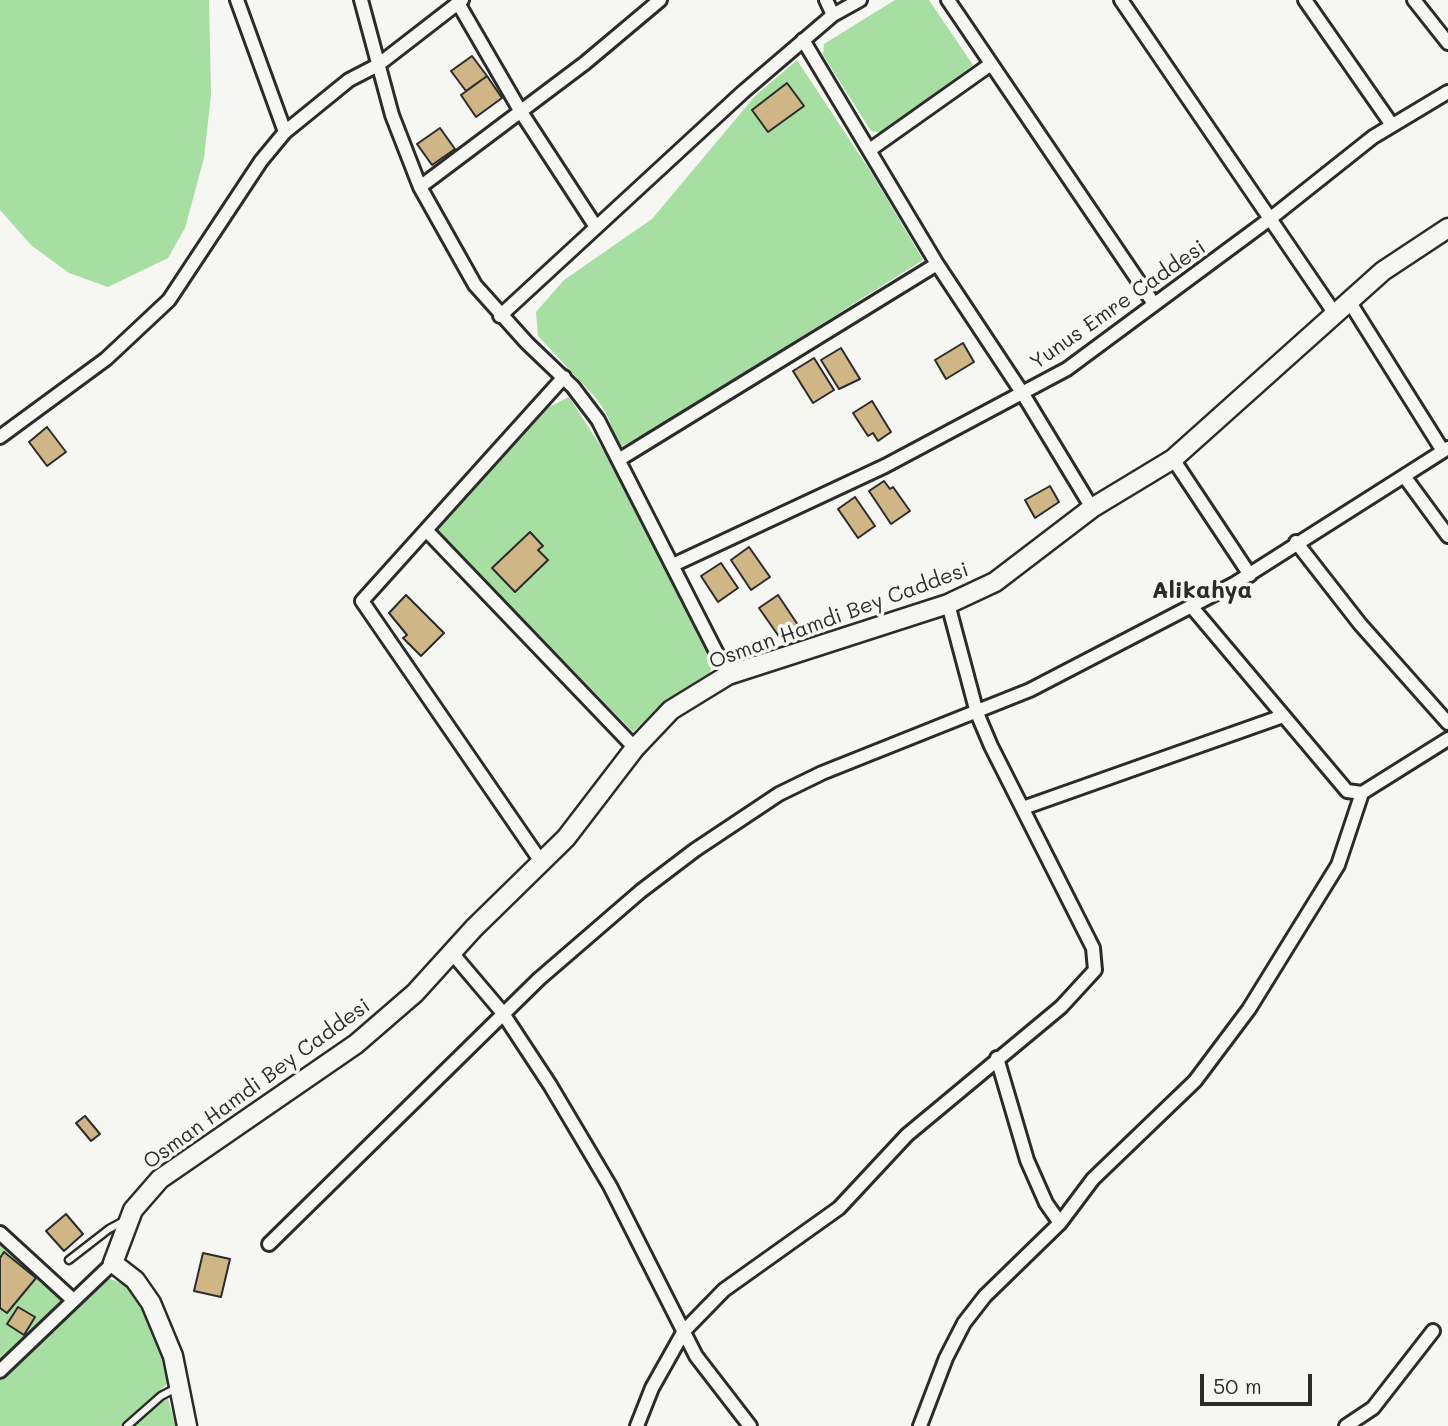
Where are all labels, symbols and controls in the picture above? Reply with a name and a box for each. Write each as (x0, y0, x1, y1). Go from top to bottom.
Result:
street label: Yunus Emre Caddesi (1025, 235, 1211, 375)
street label: Osman Hamdi Bey Caddesi (706, 557, 972, 675)
district label: Alikahya (1152, 577, 1252, 605)
street label: Osman Hamdi Bey Caddesi (139, 993, 375, 1175)
scale bar (1203, 1360, 1315, 1404)
text: 50 m (1213, 1372, 1262, 1399)

